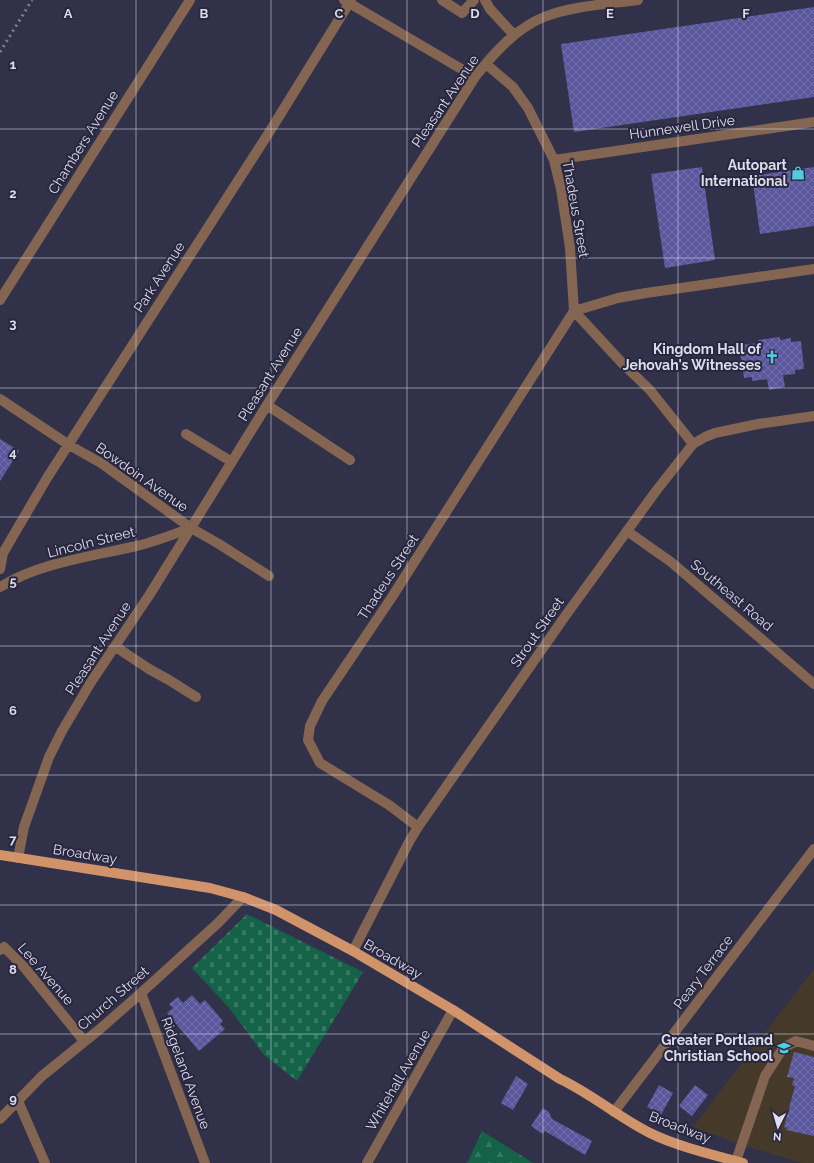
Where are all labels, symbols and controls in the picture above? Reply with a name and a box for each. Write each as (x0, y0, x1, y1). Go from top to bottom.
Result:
text: A (64, 6, 73, 21)
text: B (200, 6, 209, 21)
text: C (335, 6, 344, 21)
text: D (470, 6, 480, 21)
text: E (606, 6, 614, 21)
text: F (742, 6, 750, 21)
street label: Pleasant Avenue (408, 52, 482, 150)
text: 1 (10, 57, 17, 72)
street label: Chambers Avenue (45, 87, 121, 197)
street label: Hunnewell Drive (628, 112, 736, 142)
place label: Autopart International (701, 157, 788, 189)
street label: Thadeus Street (560, 159, 593, 259)
shop icon: Autopart International (790, 165, 806, 181)
text: 2 (9, 186, 17, 201)
street label: Park Avenue (130, 239, 188, 315)
text: 3 (9, 316, 17, 331)
street label: Pleasant Avenue (235, 324, 305, 424)
place label: Kingdom Hall of Jehovah's Witnesses (623, 341, 762, 373)
church icon: Kingdom Hall of Jehovah's Witnesses (764, 349, 780, 365)
street label: Bowdoin Avenue (93, 439, 191, 515)
text: 4 (9, 445, 17, 460)
street label: Lincoln Street (46, 523, 137, 561)
street label: Thadeus Street (354, 531, 422, 623)
street label: Southeast Road (688, 556, 776, 634)
text: 5 (9, 574, 17, 589)
street label: Strout Street (507, 594, 567, 670)
street label: Pleasant Avenue (62, 598, 134, 698)
text: 6 (9, 703, 17, 718)
text: 7 (9, 832, 17, 847)
street label: Broadway (52, 841, 119, 867)
street label: Peary Terrace (670, 932, 736, 1012)
street label: Broadway (361, 936, 425, 982)
street label: Lee Avenue (15, 940, 77, 1008)
text: 8 (9, 962, 17, 977)
street label: Church Street (74, 963, 152, 1033)
street label: Ridgeland Avenue (158, 1015, 214, 1131)
street label: Whitehall Avenue (363, 1027, 433, 1133)
place label: Greater Portland Christian School (661, 1032, 774, 1064)
school or university icon: Greater Portland Christian School (776, 1040, 792, 1056)
text: 9 (9, 1091, 17, 1106)
north arrow (758, 1107, 798, 1147)
street label: Broadway (647, 1108, 714, 1146)
text: N (772, 1130, 782, 1143)

